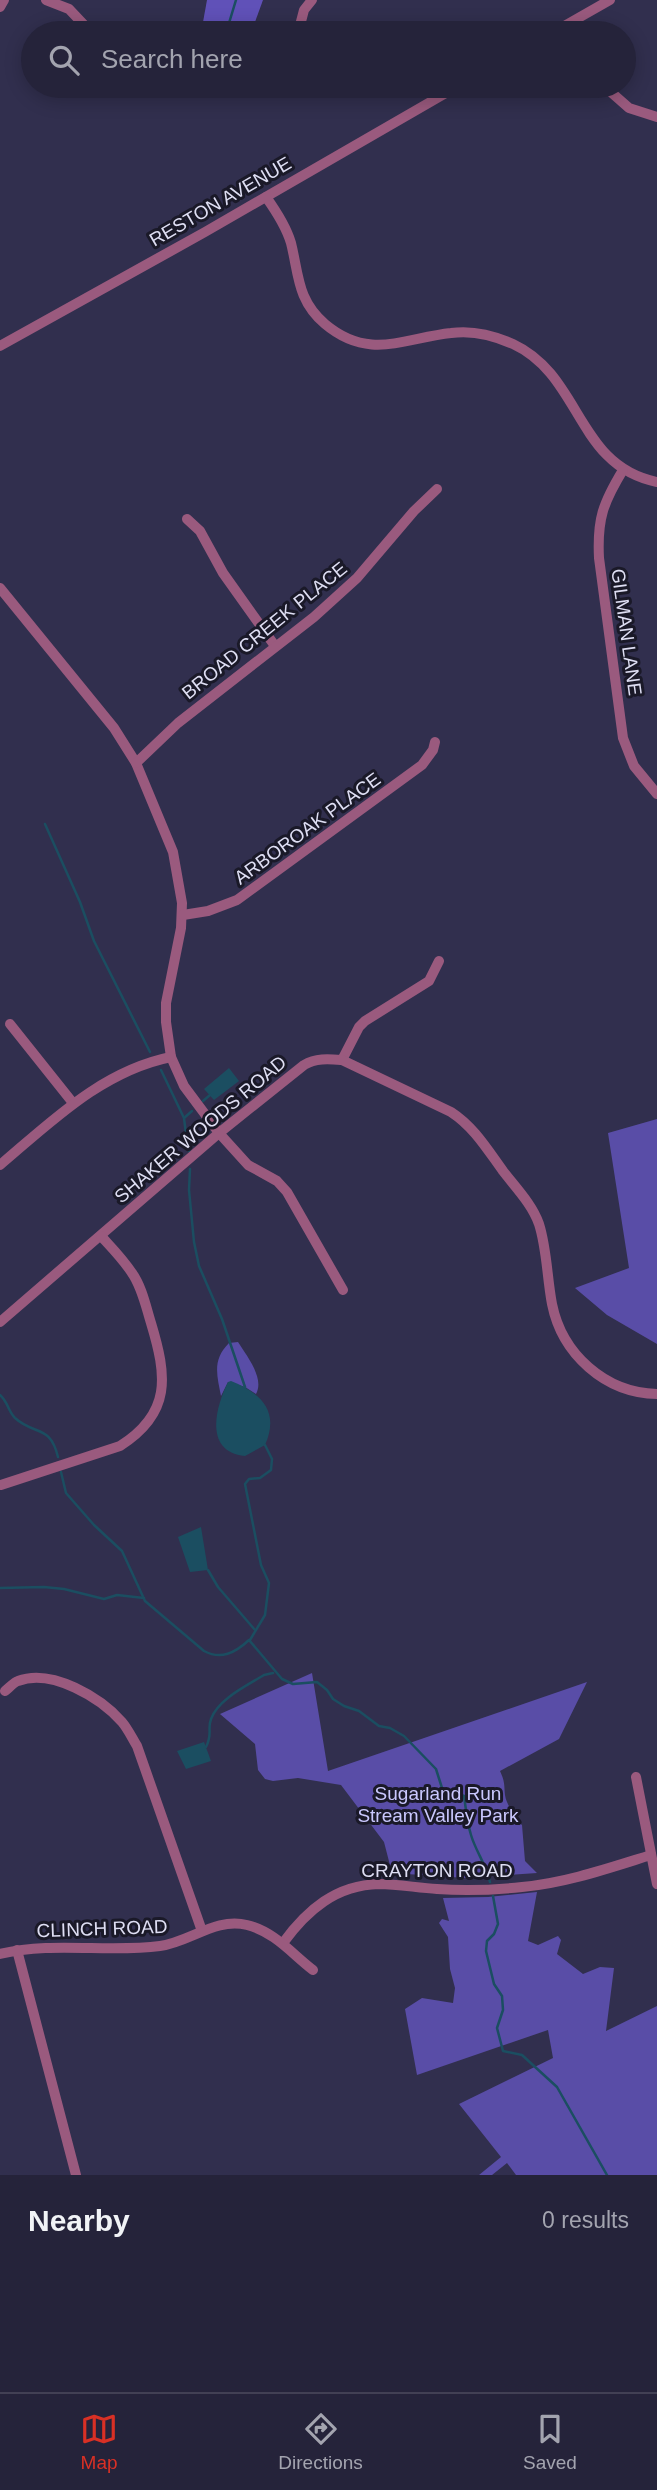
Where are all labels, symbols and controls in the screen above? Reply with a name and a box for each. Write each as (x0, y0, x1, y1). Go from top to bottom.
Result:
search box (21, 21, 636, 98)
icon: search (45, 41, 83, 79)
text: Search here (101, 44, 243, 74)
street label: RESTON AVENUE (146, 152, 295, 250)
street label: BROAD CREEK PLACE (178, 557, 351, 703)
street label: GILMAN LANE (607, 567, 646, 697)
street label: ARBOROAK PLACE (230, 768, 384, 888)
street label: SHAKER WOODS ROAD (110, 1051, 290, 1207)
park label: Sugarland Run Stream Valley Park (357, 1783, 519, 1826)
street label: CRAYTON ROAD (361, 1860, 513, 1881)
street label: CLINCH ROAD (36, 1916, 168, 1941)
text: Nearby (28, 2204, 130, 2237)
text: 0 results (542, 2207, 629, 2233)
tab: Map (80, 2410, 118, 2474)
tab: Directions (278, 2410, 363, 2474)
tab: Saved (523, 2410, 577, 2474)

